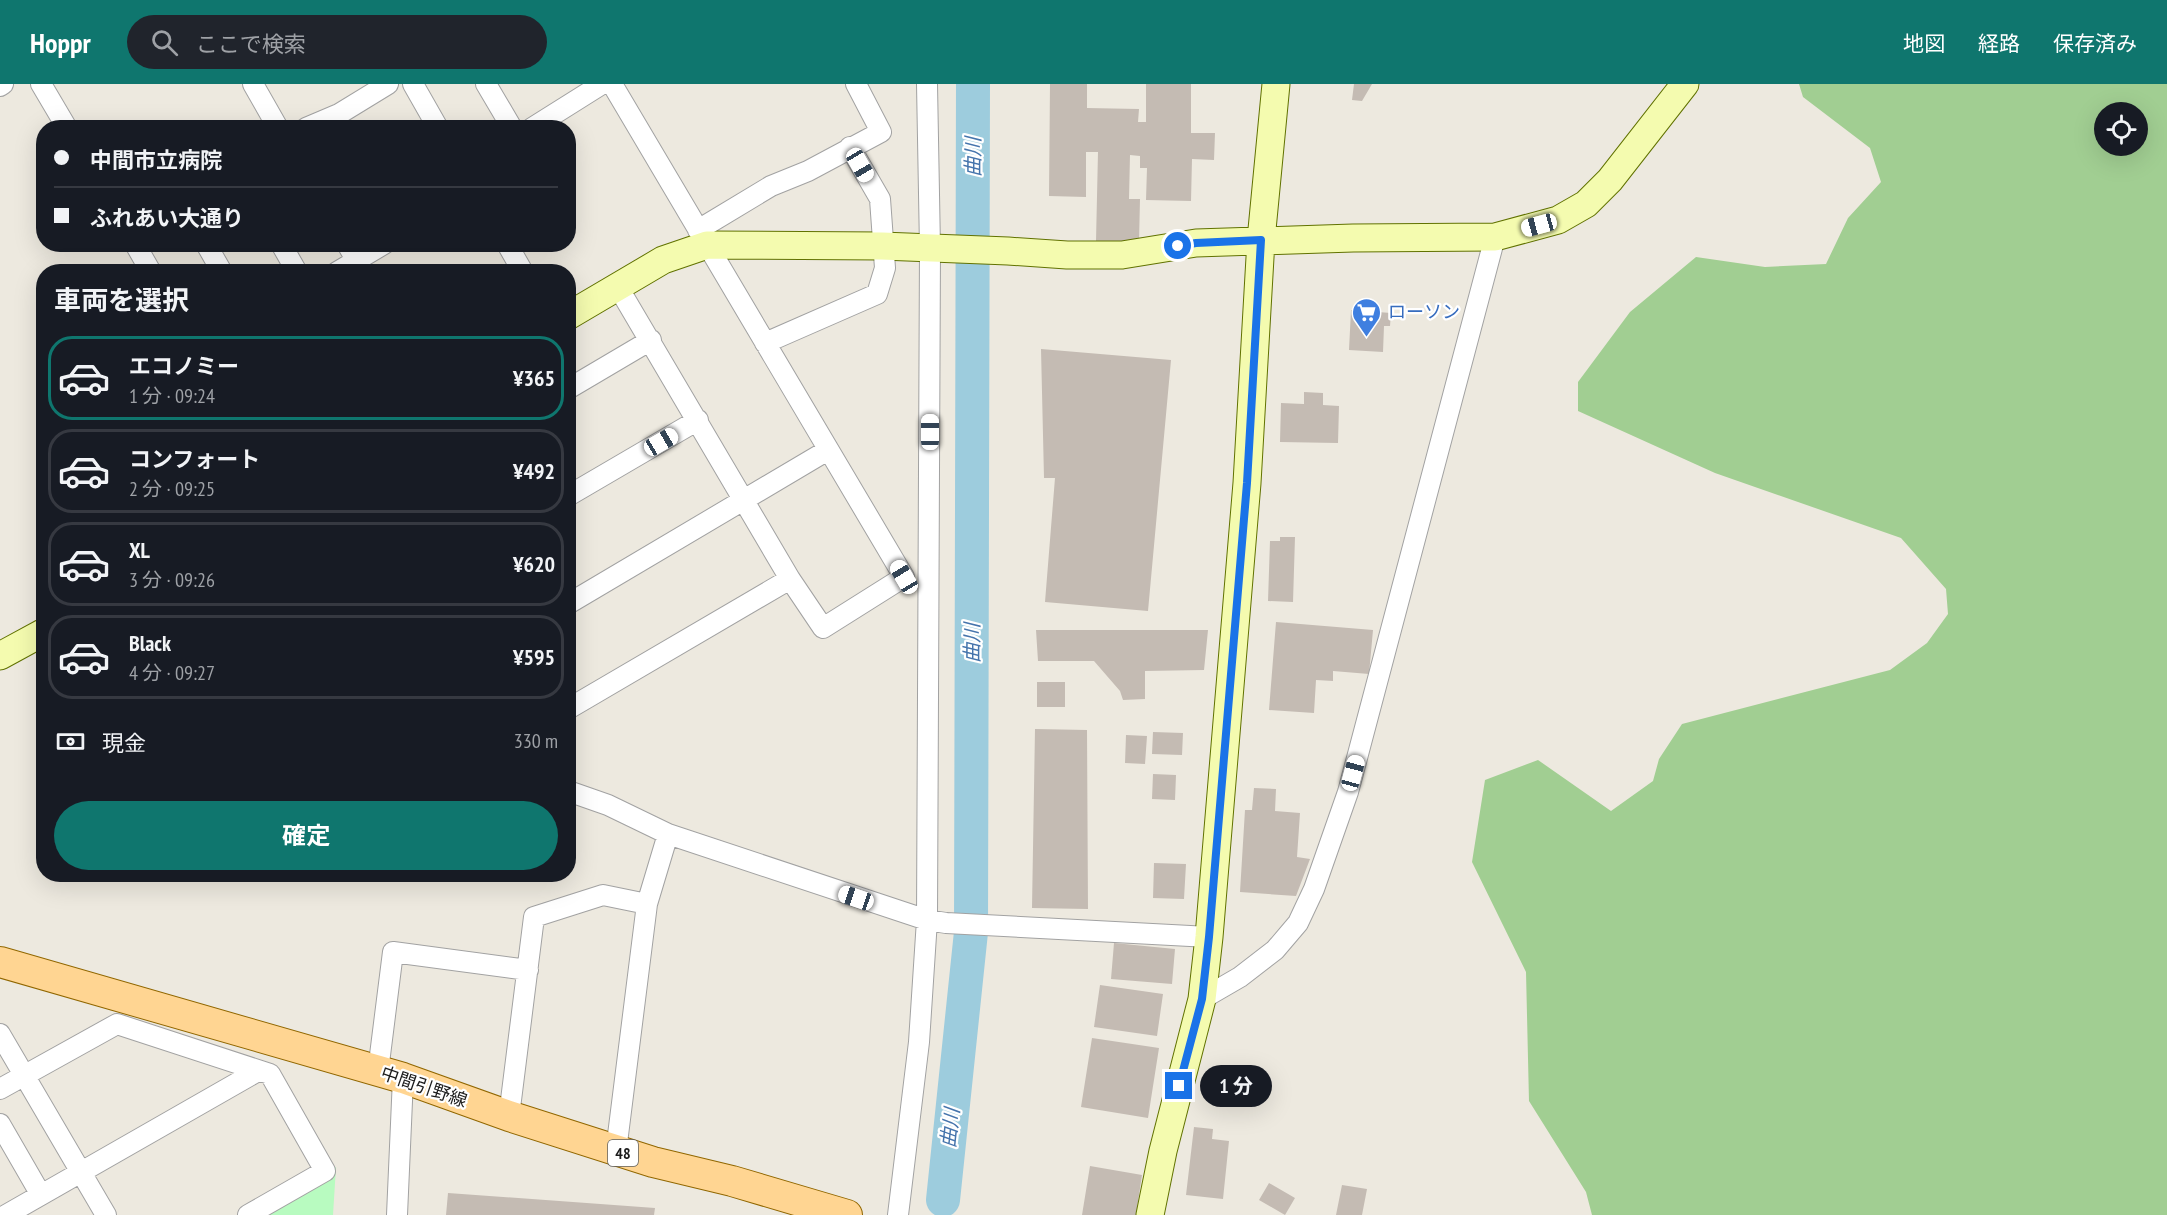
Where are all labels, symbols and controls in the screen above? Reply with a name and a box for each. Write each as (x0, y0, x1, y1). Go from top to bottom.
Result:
search box (127, 15, 547, 69)
text: Hoppr (30, 24, 91, 61)
icon: search (148, 26, 181, 59)
text: ここで検索 (196, 30, 306, 58)
text: 地図 (1903, 30, 1945, 57)
text: 経路 (1978, 30, 2020, 57)
text: 保存済み (2053, 30, 2137, 57)
map controls (2094, 102, 2148, 156)
button: locate (2094, 102, 2148, 156)
water label: 曲川 (960, 135, 986, 177)
car (843, 145, 877, 185)
text: 中間市立病院 (90, 146, 222, 174)
text: ふれあい大通り (90, 204, 244, 232)
car (1519, 212, 1559, 238)
route start (1164, 232, 1191, 259)
text: 車両を選択 (54, 283, 189, 317)
supermarket icon: ローソン (1351, 296, 1383, 338)
place label: ローソン (1388, 300, 1460, 323)
icon: car (57, 351, 111, 405)
text: エコノミー (129, 352, 239, 380)
text: ¥365 (513, 364, 555, 392)
text: 1 分 · 09:24 (129, 383, 215, 409)
car (921, 414, 939, 450)
car (641, 425, 681, 459)
icon: car (57, 444, 111, 498)
text: コンフォート (129, 445, 260, 473)
text: ¥492 (513, 457, 555, 485)
text: 2 分 · 09:25 (129, 476, 215, 502)
text: XL (129, 536, 150, 564)
icon: car (57, 537, 111, 591)
text: ¥620 (513, 550, 555, 578)
car (887, 557, 921, 597)
text: 3 分 · 09:26 (129, 567, 215, 593)
water label: 曲川 (959, 621, 985, 663)
text: Black (129, 629, 171, 657)
icon: car (57, 630, 111, 684)
text: ¥595 (513, 643, 555, 671)
text: 4 分 · 09:27 (129, 660, 215, 686)
icon: cash (54, 725, 87, 758)
text: 330 m (514, 728, 558, 754)
text: 現金 (102, 729, 146, 757)
car (1340, 753, 1366, 793)
button: 確定 (54, 801, 558, 870)
car (836, 884, 876, 912)
street label: 中間引野線 (378, 1061, 470, 1112)
callout: 1 分 (1200, 1065, 1272, 1107)
route end (1165, 1072, 1192, 1099)
text: 1 分 (1219, 1073, 1253, 1099)
water label: 曲川 (935, 1105, 965, 1149)
road number: 48 (608, 1140, 638, 1166)

